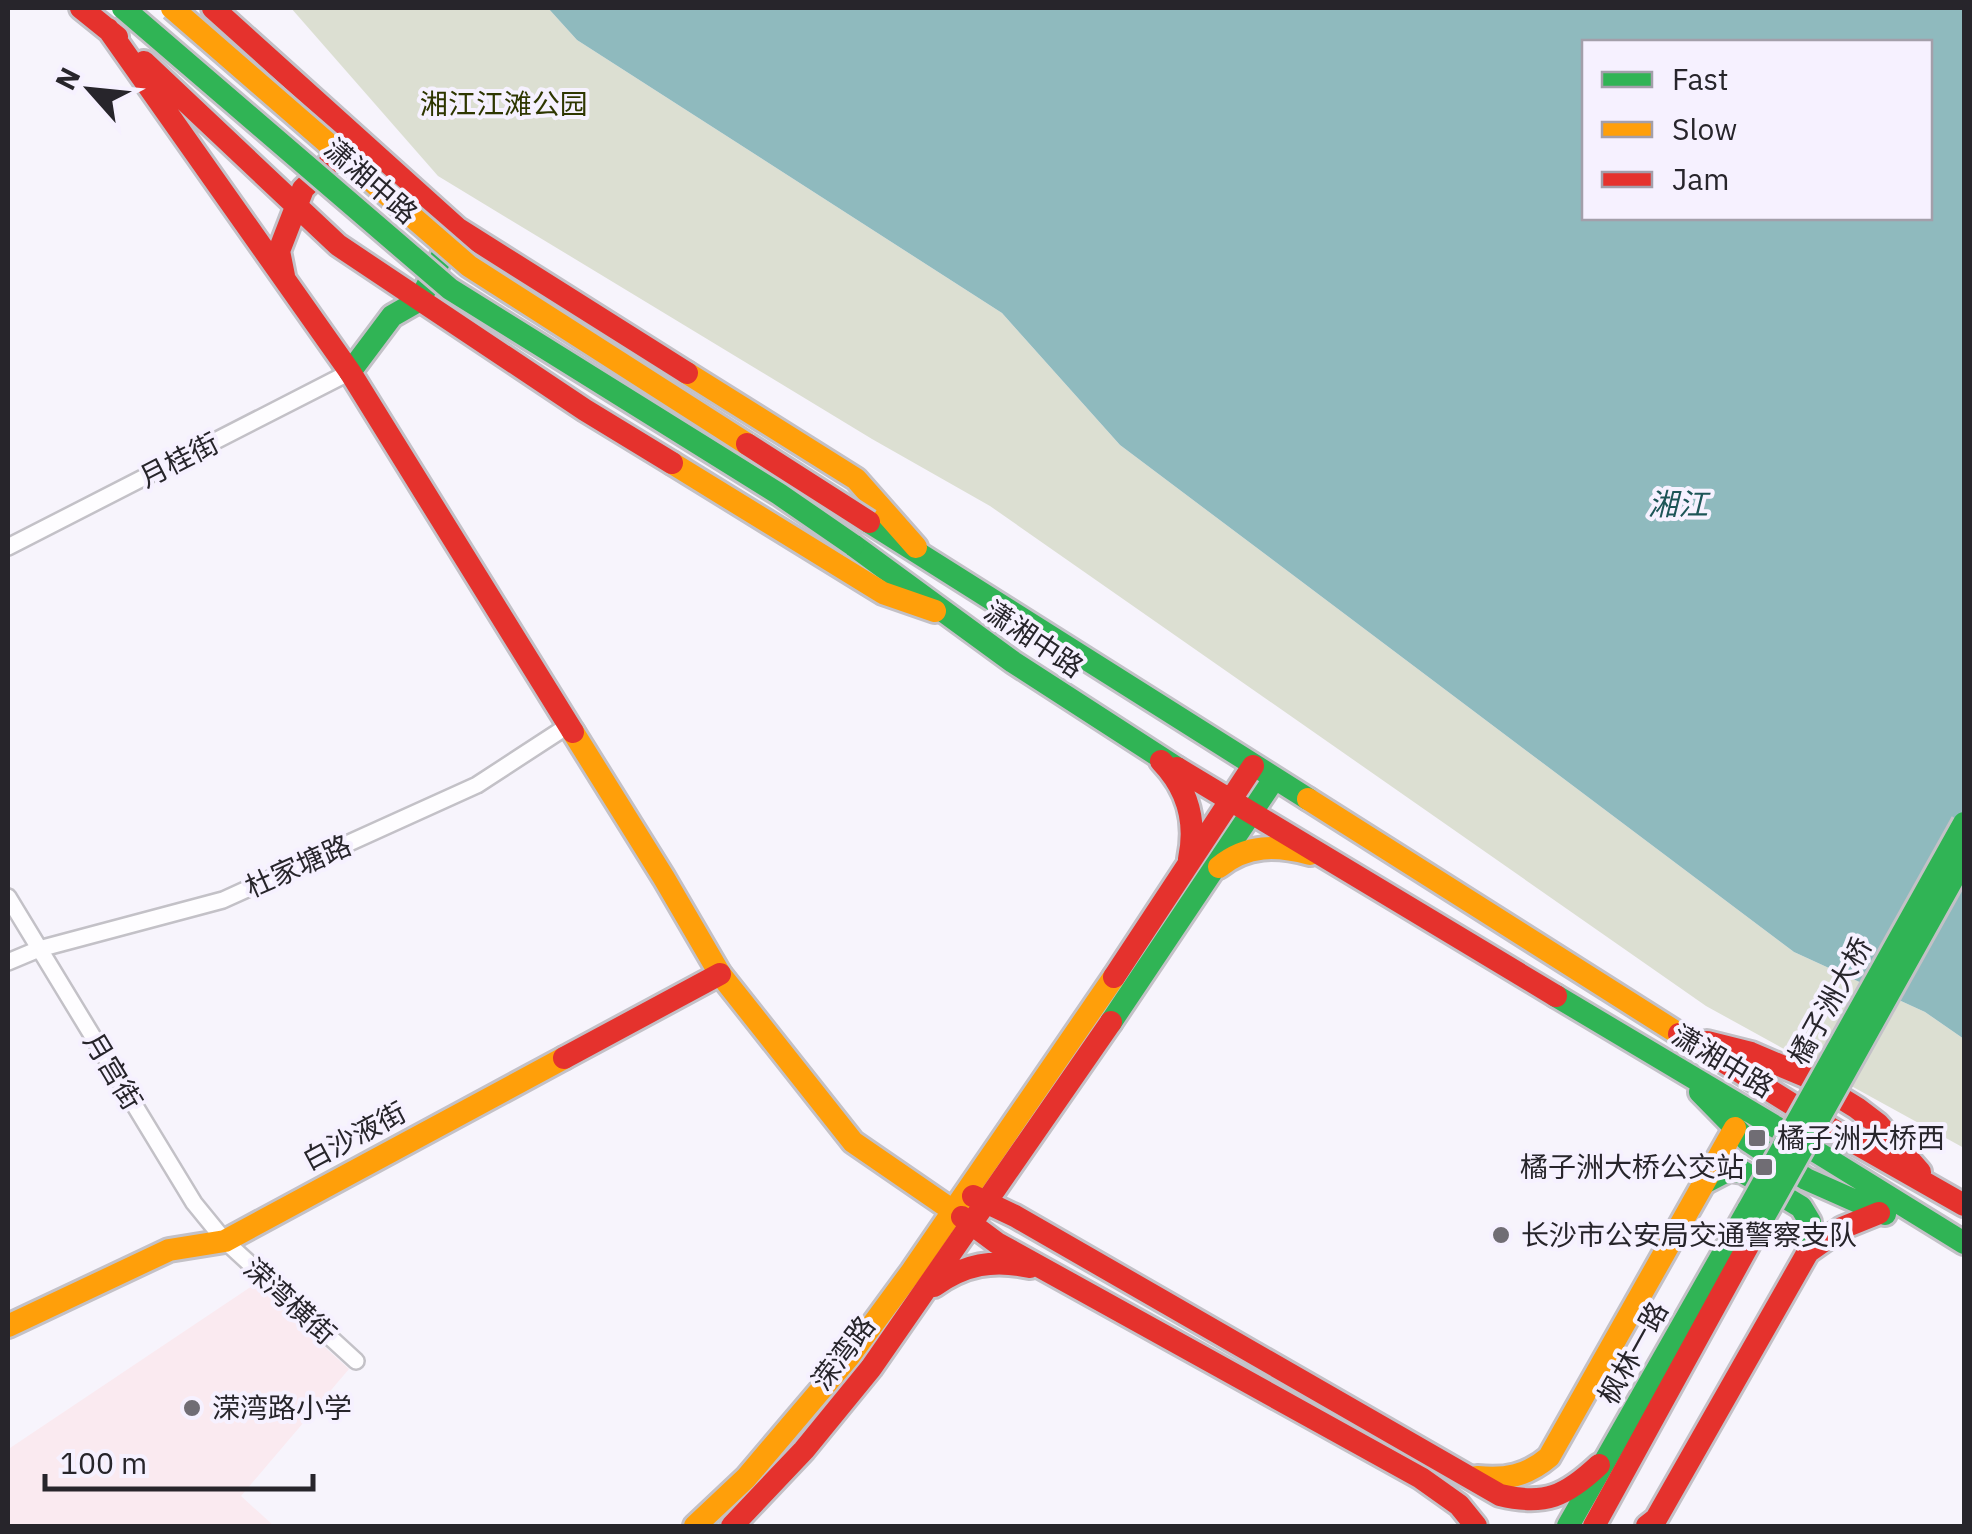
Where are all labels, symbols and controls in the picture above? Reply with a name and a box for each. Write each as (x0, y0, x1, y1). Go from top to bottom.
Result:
north arrow (40, 40, 140, 140)
legend (1582, 40, 1932, 220)
text: Fast (1672, 59, 1729, 98)
text: N (46, 61, 88, 96)
park label: 湘江江滩公园 (420, 85, 588, 122)
text: Slow (1672, 109, 1737, 148)
street label: 潇湘中路 (317, 130, 426, 231)
text: Jam (1672, 159, 1730, 198)
street label: 月桂街 (133, 424, 225, 495)
water label: 湘江 (1648, 484, 1711, 523)
street label: 潇湘中路 (978, 592, 1091, 685)
street label: 杜家塘路 (239, 826, 356, 905)
street label: 橘子洲大桥 (1779, 931, 1880, 1071)
street label: 潇湘中路 (1666, 1016, 1781, 1105)
street label: 月宫街 (76, 1025, 151, 1116)
street label: 白沙液街 (296, 1093, 412, 1178)
place label: 橘子洲大桥西 (1777, 1119, 1945, 1156)
marker: 橘子洲大桥西 (1746, 1127, 1768, 1149)
place label: 橘子洲大桥公交站 (1520, 1148, 1744, 1185)
marker: 橘子洲大桥公交站 (1753, 1156, 1775, 1178)
place label: 长沙市公安局交通警察支队 (1521, 1216, 1857, 1253)
marker: 长沙市公安局交通警察支队 (1490, 1224, 1512, 1246)
street label: 溁湾横街 (236, 1249, 344, 1352)
street label: 枫林一路 (1589, 1295, 1676, 1411)
street label: 溁湾路 (803, 1308, 883, 1397)
place label: 溁湾路小学 (212, 1389, 352, 1426)
marker: 溁湾路小学 (181, 1397, 203, 1419)
scale bar (45, 1429, 312, 1491)
text: 100 m (60, 1443, 147, 1482)

